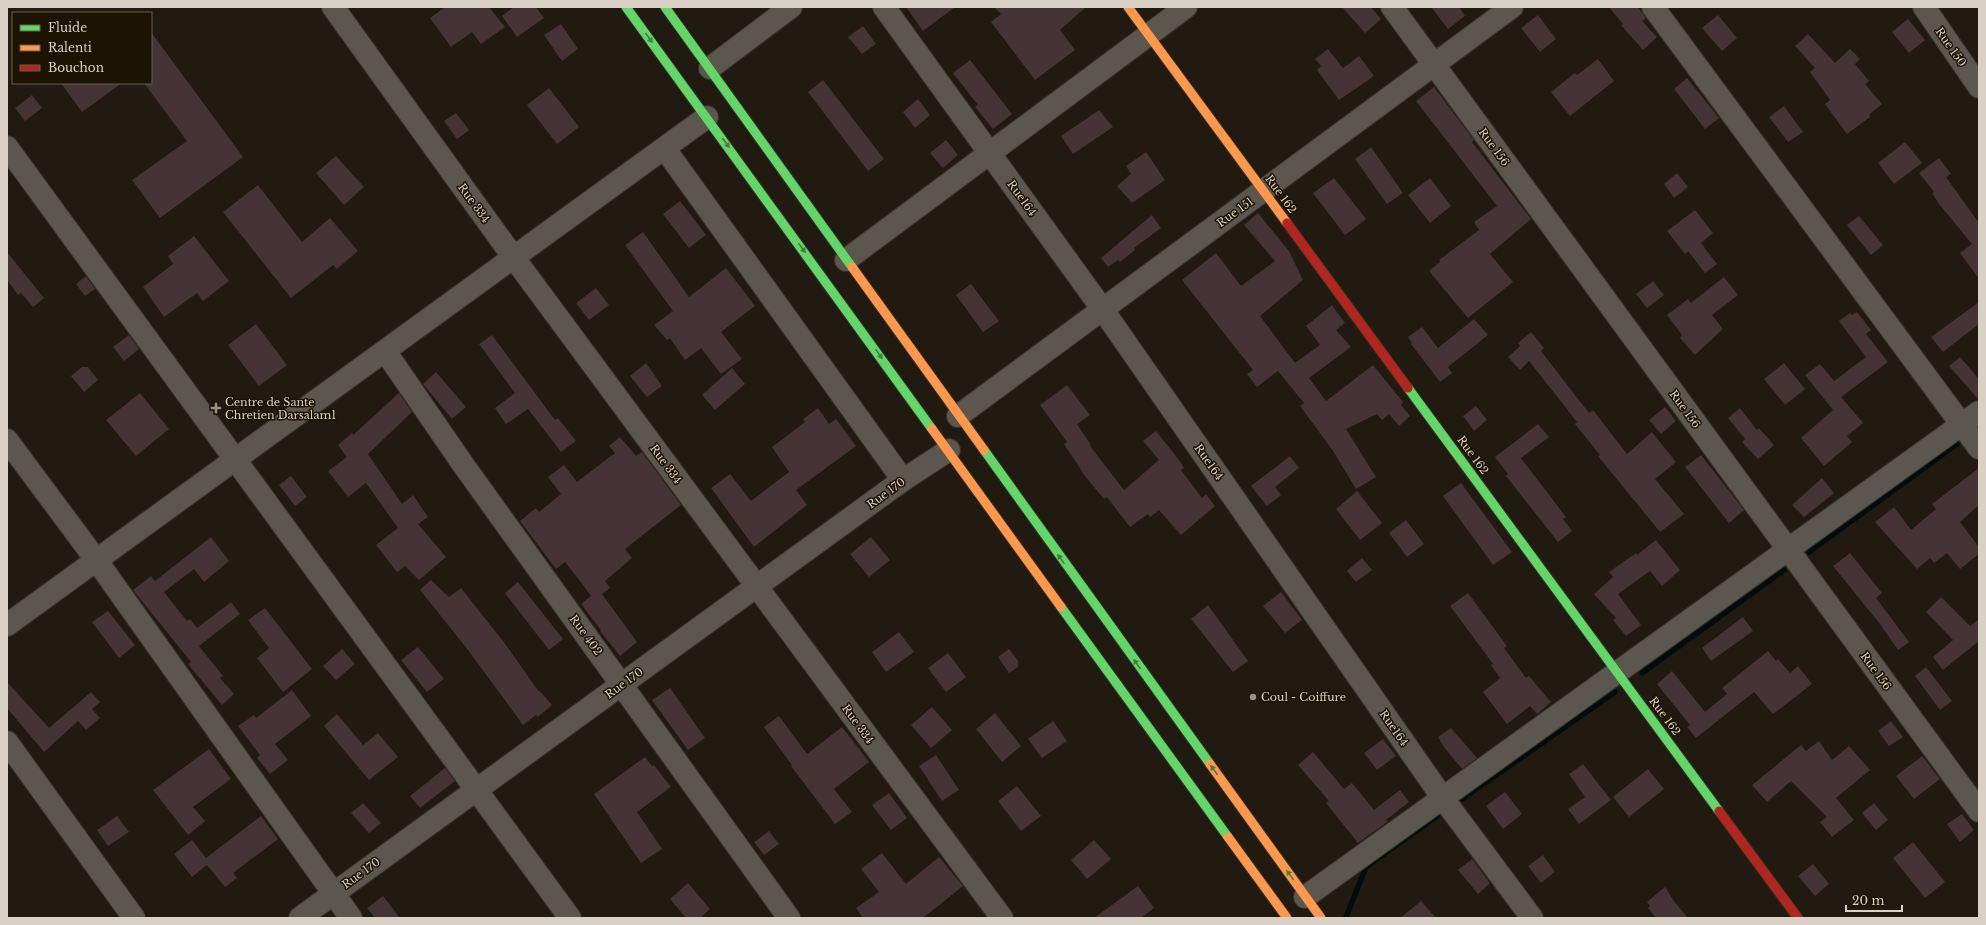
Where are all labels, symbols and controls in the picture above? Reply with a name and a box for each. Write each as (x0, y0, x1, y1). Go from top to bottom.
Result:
legend (12, 12, 152, 84)
text: Fluide (48, 20, 87, 35)
street label: Rue 150 (1932, 25, 1970, 69)
one-way arrow (645, 33, 653, 44)
text: Ralenti (48, 40, 92, 55)
text: Bouchon (48, 60, 104, 75)
street label: Rue 156 (1475, 125, 1513, 169)
one-way arrow (722, 138, 730, 148)
street label: Rue 162 (1262, 172, 1300, 216)
street label: Rue164 (1004, 177, 1040, 219)
street label: Rue 334 (455, 180, 493, 226)
street label: Rue 151 (1214, 194, 1256, 230)
one-way arrow (798, 243, 806, 254)
one-way arrow (875, 348, 883, 359)
street label: Rue 156 (1666, 387, 1704, 431)
place label: Centre de Sante Chretien Darsalam1 (225, 395, 336, 422)
marker: Centre de Sante Chretien Darsalam1 (210, 402, 222, 414)
street label: Rue 162 (1454, 433, 1492, 477)
street label: Rue 334 (647, 441, 685, 487)
street label: Rue164 (1192, 441, 1226, 483)
street label: Rue 170 (864, 474, 908, 512)
one-way arrow (1057, 554, 1065, 564)
street label: Rue 402 (567, 612, 605, 658)
street label: Rue 156 (1857, 649, 1895, 693)
one-way arrow (1133, 659, 1141, 670)
street label: Rue 170 (602, 664, 646, 702)
place label: Coul - Coiffure (1261, 690, 1346, 704)
marker: Coul - Coiffure (1248, 692, 1258, 702)
street label: Rue 162 (1646, 694, 1684, 738)
street label: Rue 334 (839, 701, 877, 747)
street label: Rue164 (1377, 707, 1411, 749)
one-way arrow (1209, 764, 1218, 775)
street label: Rue 170 (339, 854, 383, 892)
one-way arrow (1286, 870, 1294, 880)
scale bar (1846, 887, 1902, 913)
text: 20 m (1852, 893, 1884, 908)

